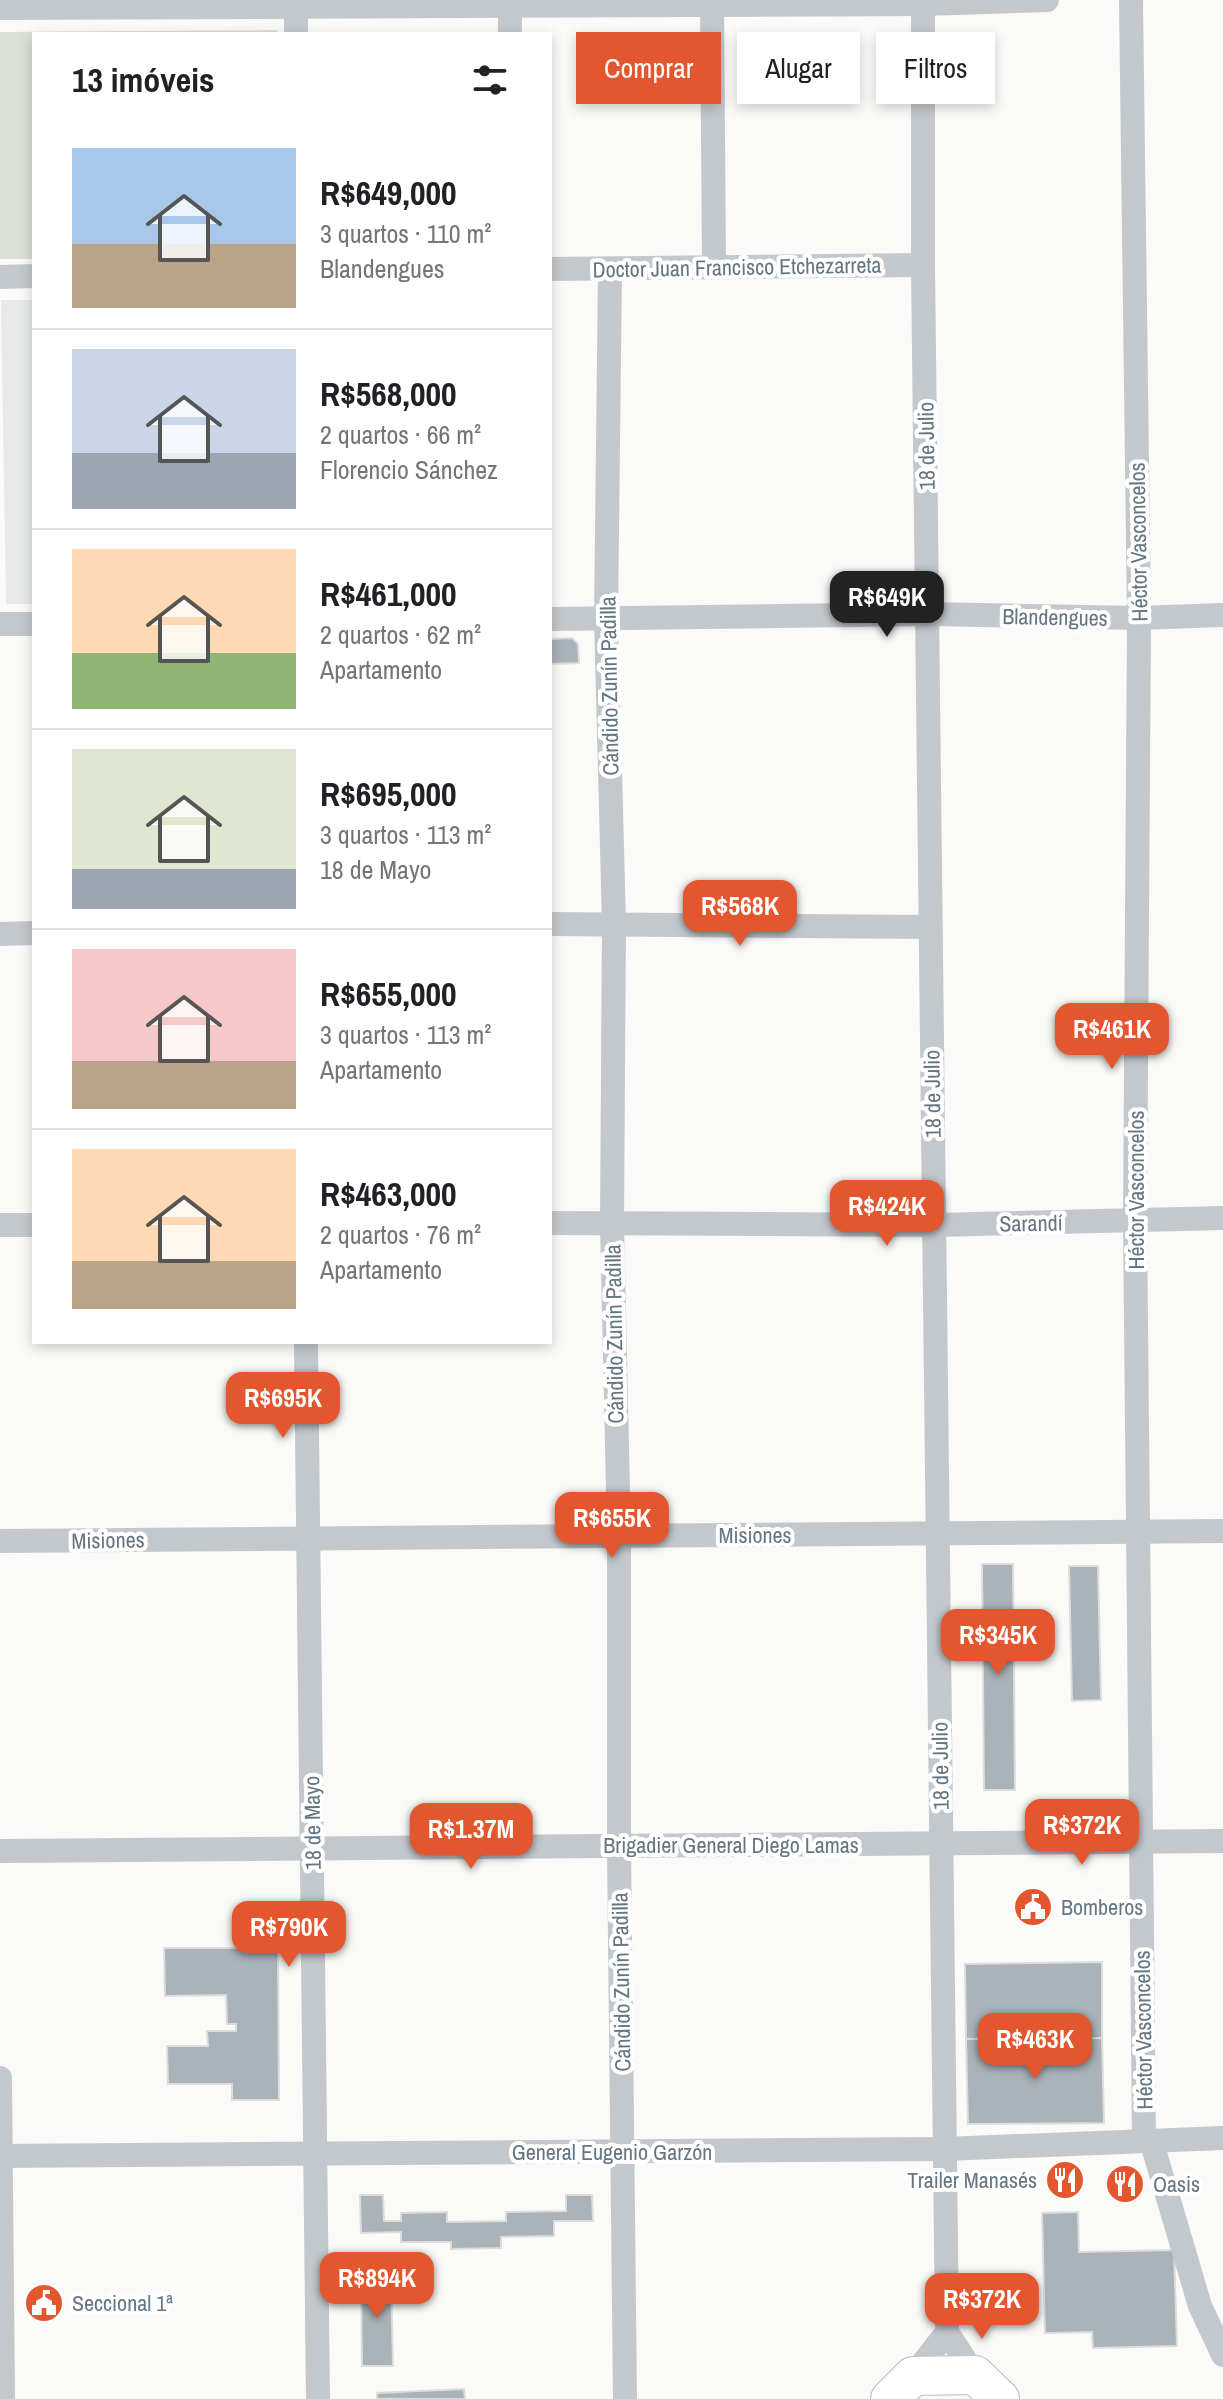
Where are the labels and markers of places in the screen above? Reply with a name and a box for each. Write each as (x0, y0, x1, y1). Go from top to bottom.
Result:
pin: R$649K (822, 571, 952, 639)
pin: R$568K (675, 880, 805, 948)
pin: R$461K (1047, 1003, 1177, 1071)
pin: R$424K (822, 1180, 952, 1248)
pin: R$695K (218, 1372, 348, 1440)
pin: R$655K (547, 1492, 677, 1560)
pin: R$345K (933, 1609, 1063, 1677)
pin: R$372K (1017, 1799, 1147, 1867)
pin: R$1.37M (397, 1803, 545, 1871)
public building icon: Bomberos (1012, 1886, 1054, 1928)
place label: Bomberos (1061, 1892, 1143, 1922)
pin: R$790K (224, 1901, 354, 1969)
pin: R$463K (970, 2013, 1100, 2081)
restaurant icon: Trailer Manasés (1044, 2159, 1086, 2201)
restaurant icon: Oasis (1104, 2163, 1146, 2205)
place label: Trailer Manasés (907, 2165, 1037, 2195)
place label: Oasis (1153, 2169, 1200, 2199)
pin: R$894K (312, 2252, 442, 2320)
pin: R$372K (917, 2273, 1047, 2341)
public building icon: Seccional 1ª (23, 2282, 65, 2324)
place label: Seccional 1ª (72, 2288, 173, 2318)

